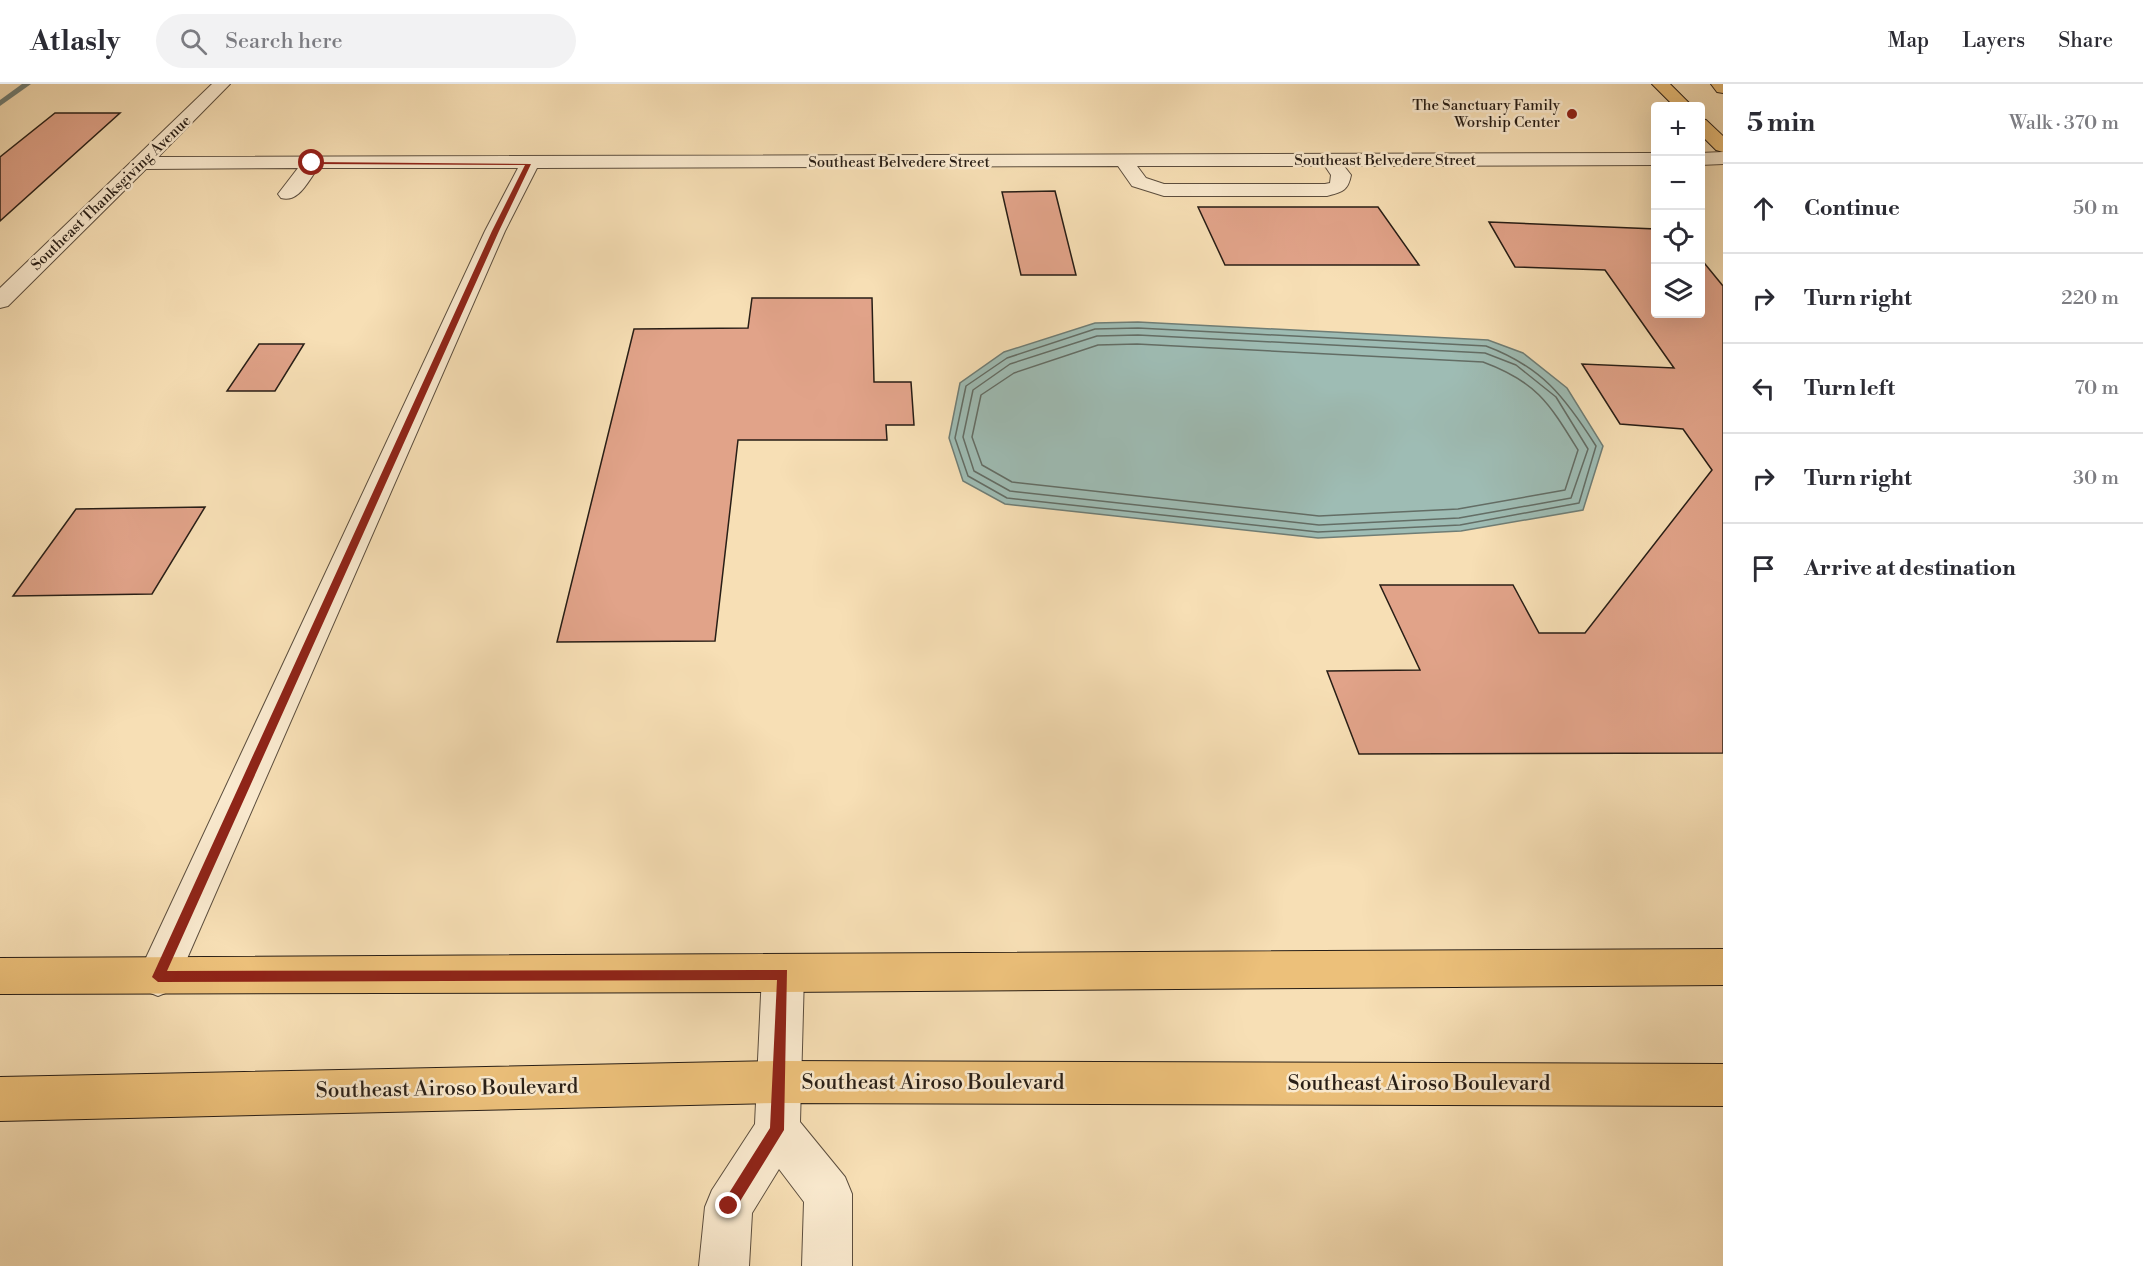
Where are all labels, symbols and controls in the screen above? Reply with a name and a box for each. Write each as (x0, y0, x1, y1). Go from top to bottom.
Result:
search box (156, 14, 576, 68)
text: Atlasly (30, 24, 120, 59)
icon: search (177, 25, 210, 58)
text: Search here (225, 28, 343, 55)
text: Map (1888, 28, 1929, 54)
text: Layers (1962, 28, 2025, 54)
text: Share (2058, 28, 2113, 54)
place label: The Sanctuary Family Worship Center (1412, 96, 1561, 132)
map controls (1651, 102, 1705, 318)
button: + (1651, 102, 1705, 156)
marker: The Sanctuary Family Worship Center (1565, 107, 1579, 121)
text: 5 min (1747, 107, 1815, 139)
street label: Southeast Thanksgiving Avenue (27, 111, 195, 275)
text: Walk · 370 m (2009, 111, 2119, 136)
route start (298, 149, 324, 175)
street label: Southeast Belvedere Street (1294, 151, 1476, 170)
street label: Southeast Belvedere Street (808, 153, 990, 172)
button: − (1651, 156, 1705, 210)
icon: ahead (1747, 192, 1780, 225)
text: Continue (1804, 195, 1900, 222)
text: 50 m (2073, 196, 2119, 221)
button: locate (1651, 210, 1705, 264)
button: layers (1651, 264, 1705, 318)
icon: right (1747, 282, 1780, 315)
text: Turn right (1804, 285, 1912, 312)
text: 220 m (2061, 286, 2119, 311)
icon: left (1747, 372, 1780, 405)
text: Turn left (1804, 375, 1895, 402)
text: 70 m (2075, 376, 2119, 401)
icon: right (1747, 462, 1780, 495)
text: Turn right (1804, 465, 1912, 492)
text: 30 m (2073, 466, 2119, 491)
icon: arrive (1747, 552, 1780, 585)
text: Arrive at destination (1804, 555, 2016, 582)
street label: Southeast Airoso Boulevard (802, 1070, 1064, 1096)
street label: Southeast Airoso Boulevard (1288, 1071, 1550, 1097)
street label: Southeast Airoso Boulevard (315, 1074, 579, 1104)
route end (715, 1192, 741, 1218)

